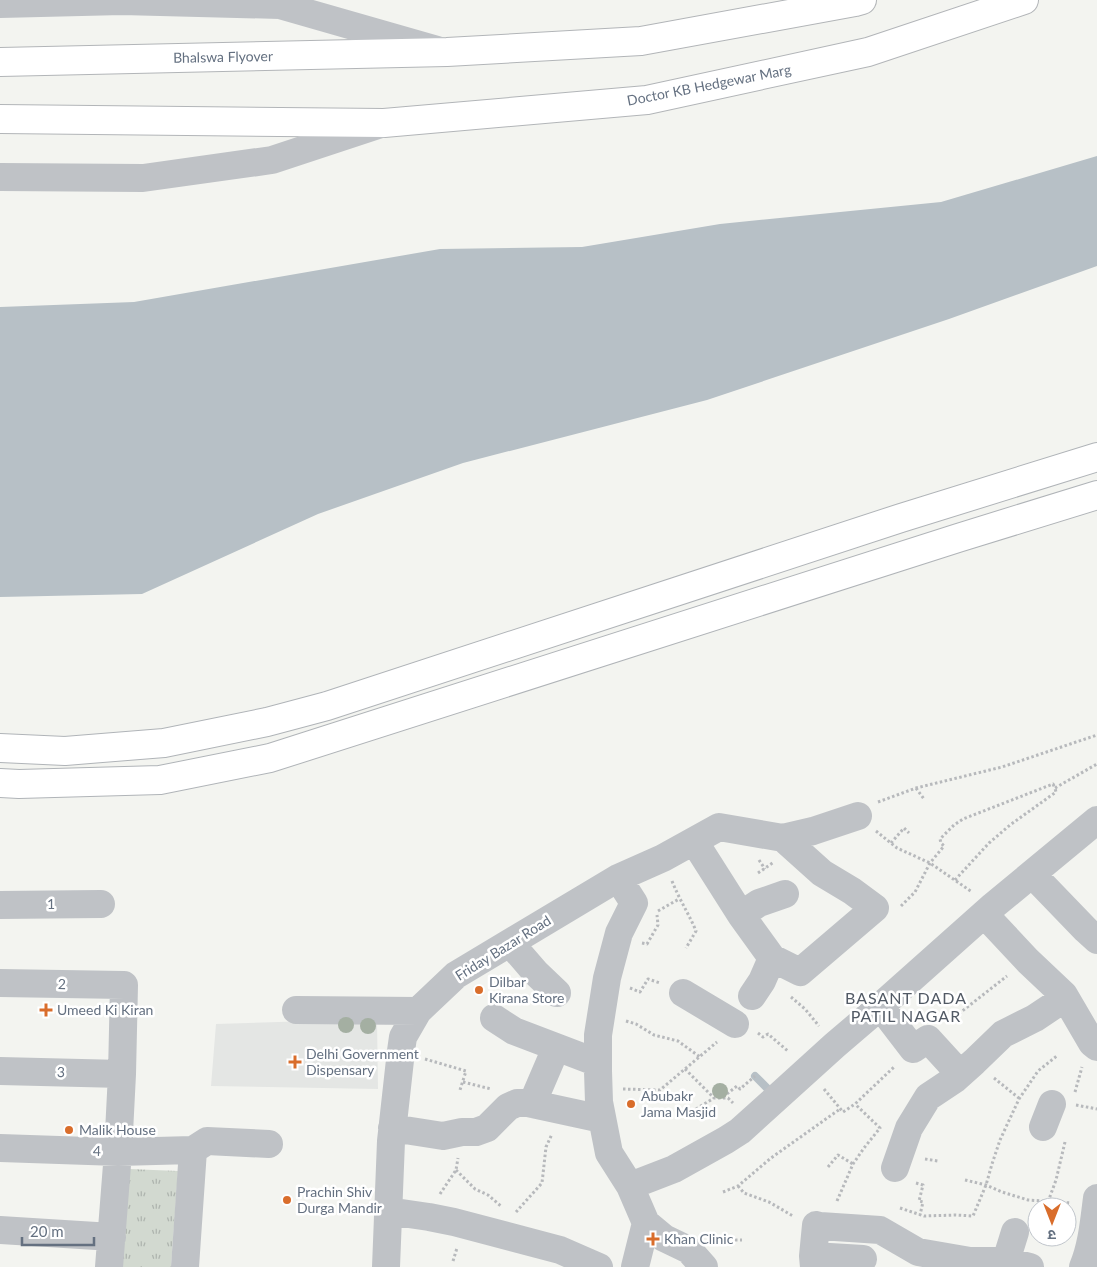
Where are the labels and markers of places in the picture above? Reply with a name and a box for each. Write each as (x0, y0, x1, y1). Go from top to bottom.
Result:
place label: Dilbar Kirana Store (489, 973, 564, 1006)
marker: Dilbar Kirana Store (473, 984, 485, 996)
place label: Umeed Ki Kiran (57, 1001, 153, 1018)
marker: Umeed Ki Kiran (39, 1003, 53, 1017)
place label: Delhi Government Dispensary (306, 1045, 419, 1078)
marker: Delhi Government Dispensary (288, 1055, 302, 1069)
place label: Abubakr Jama Masjid (641, 1087, 716, 1120)
marker: Abubakr Jama Masjid (625, 1098, 637, 1110)
place label: Malik House (79, 1121, 156, 1138)
marker: Malik House (63, 1124, 75, 1136)
place label: Prachin Shiv Durga Mandir (297, 1183, 382, 1216)
marker: Prachin Shiv Durga Mandir (281, 1194, 293, 1206)
place label: Khan Clinic (664, 1230, 734, 1247)
marker: Khan Clinic (646, 1232, 660, 1246)

